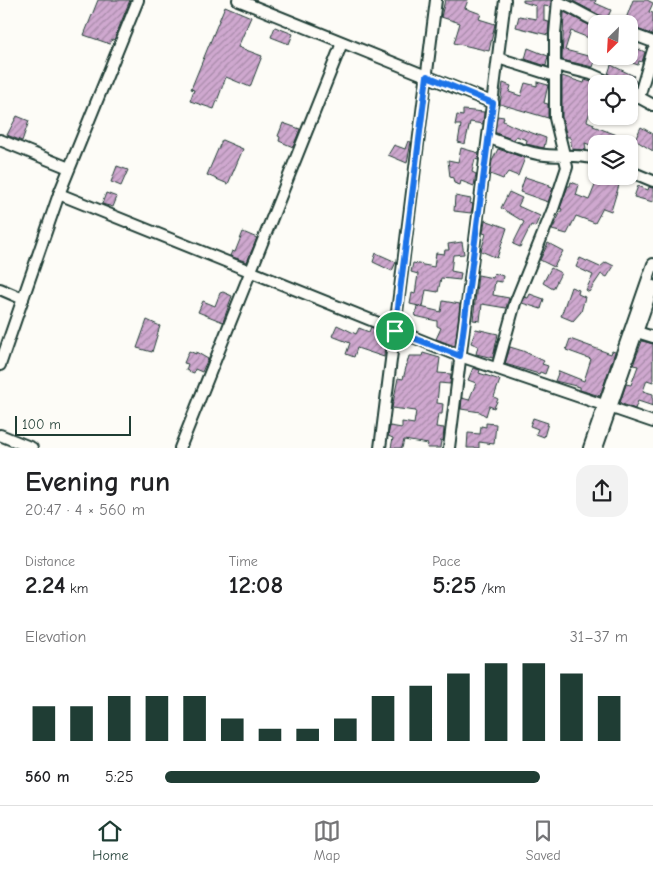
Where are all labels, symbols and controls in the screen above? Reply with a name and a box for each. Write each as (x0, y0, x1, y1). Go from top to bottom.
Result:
north arrow (588, 15, 638, 65)
map controls (588, 15, 638, 185)
button: locate (588, 75, 638, 125)
button: layers (588, 135, 638, 185)
pin (374, 310, 416, 352)
icon: arrive (381, 317, 409, 345)
scale bar (15, 412, 131, 436)
text: 100 m (22, 416, 61, 433)
button: share (576, 465, 628, 517)
text: Evening run (25, 466, 170, 498)
text: 20:47 · 4 × 560 m (25, 501, 145, 519)
text: Distance (25, 553, 75, 570)
text: Time (229, 553, 258, 570)
text: Pace (432, 553, 461, 570)
text: 2.24 (25, 570, 65, 599)
text: 12:08 (229, 570, 283, 599)
text: 5:25 (432, 570, 477, 599)
text: km (65, 580, 88, 597)
text: /km (477, 580, 506, 597)
text: Elevation (25, 628, 86, 646)
text: 31–37 m (570, 628, 628, 646)
text: 560 m (25, 768, 69, 786)
text: 5:25 (105, 768, 134, 786)
tab: Home (92, 817, 128, 864)
tab: Map (313, 817, 341, 864)
tab: Saved (526, 817, 561, 864)

